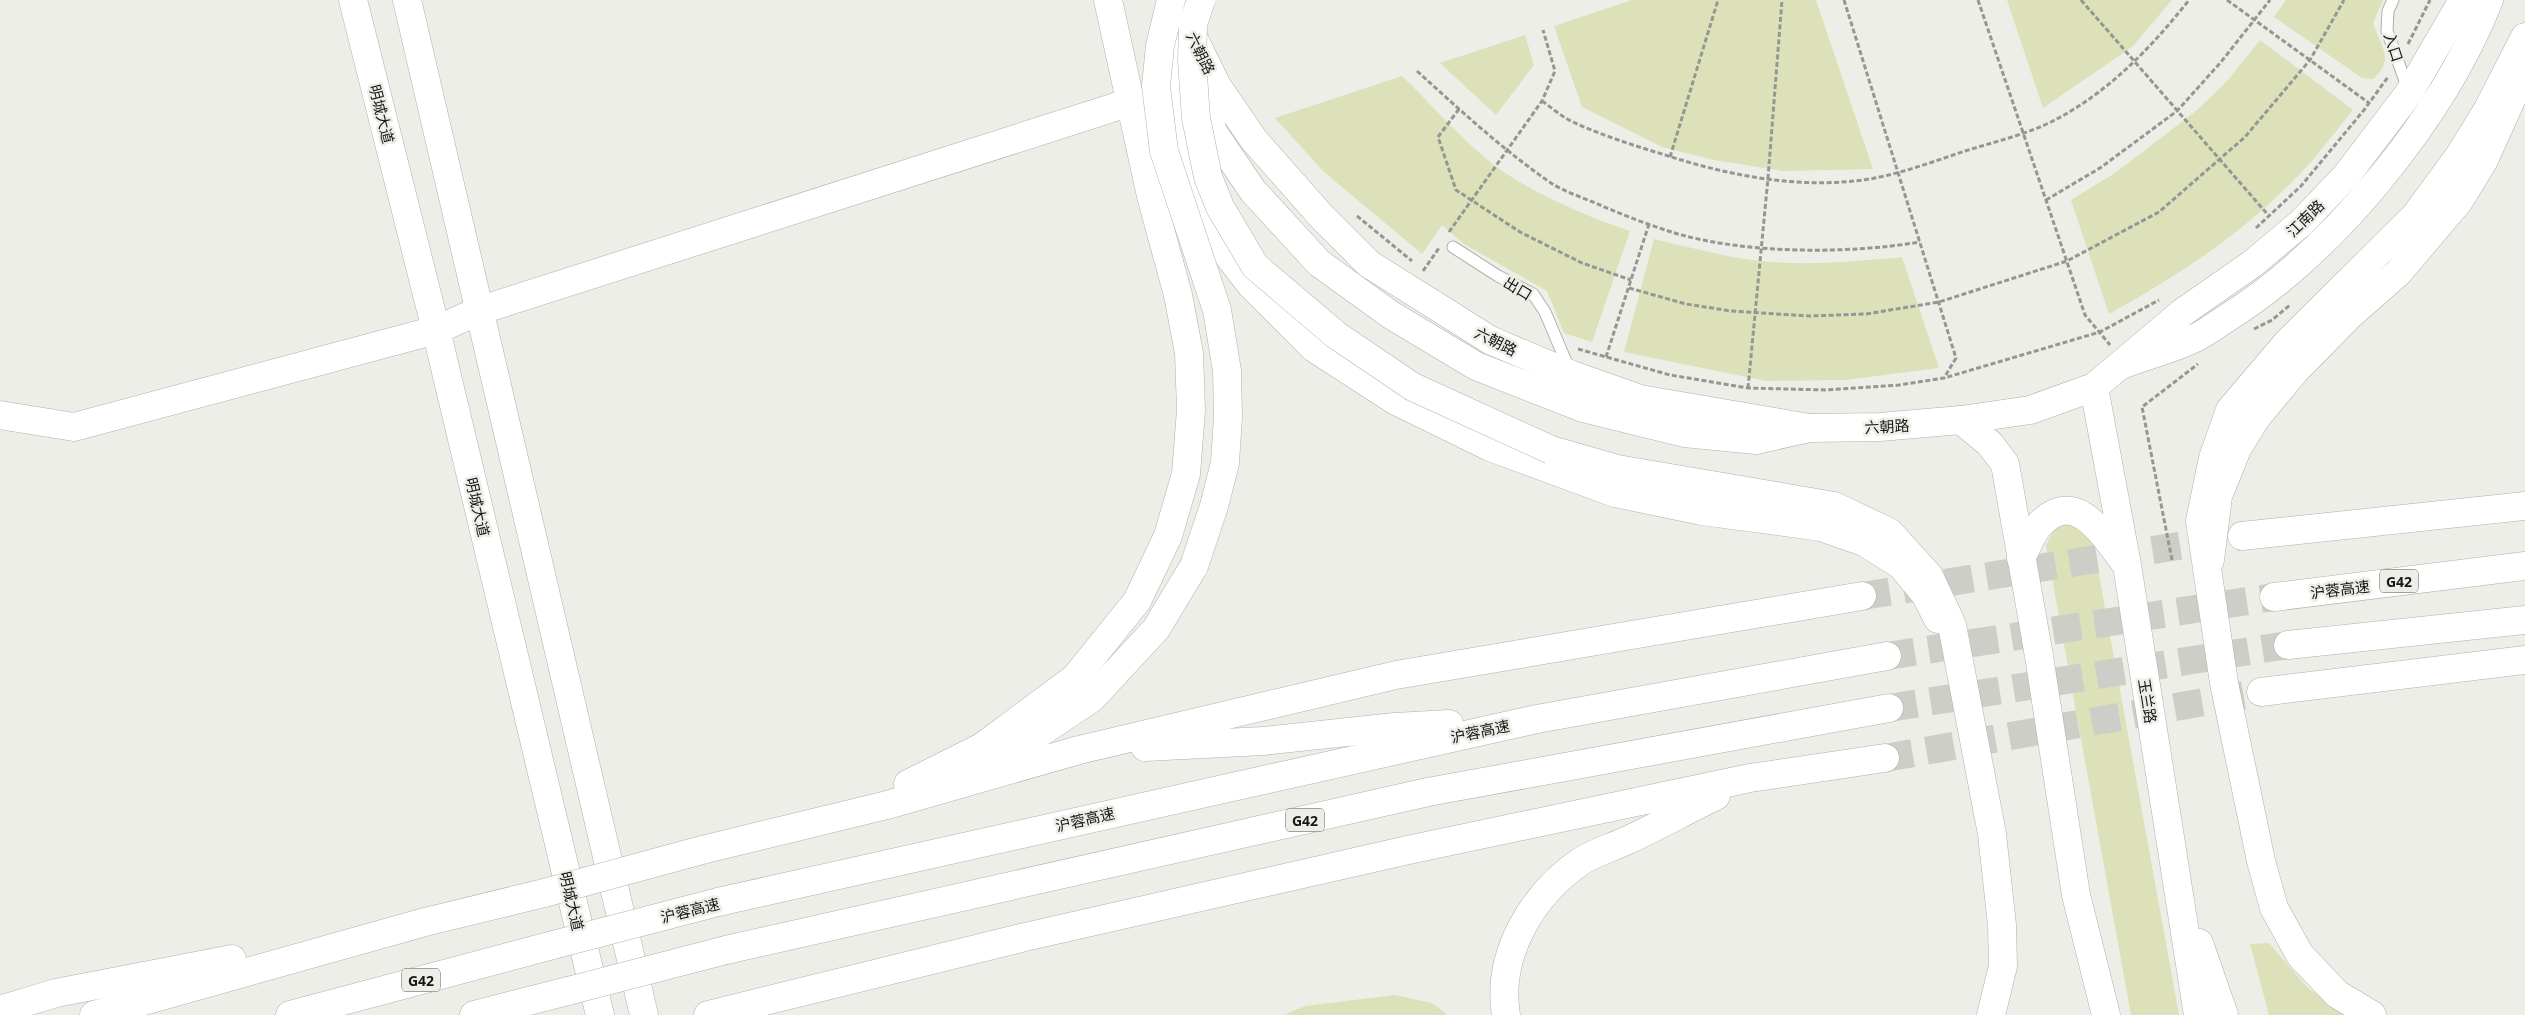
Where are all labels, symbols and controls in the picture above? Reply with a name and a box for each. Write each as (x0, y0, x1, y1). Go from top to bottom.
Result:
street label: 六朝路 (1182, 28, 1220, 78)
street label: 入口 (2380, 30, 2408, 64)
street label: 明城大道 (365, 82, 399, 146)
street label: 江南路 (2282, 195, 2328, 241)
street label: 出口 (1500, 272, 1536, 304)
street label: 六朝路 (1471, 322, 1521, 360)
street label: 六朝路 (1864, 415, 1910, 437)
street label: 明城大道 (462, 476, 494, 538)
road number: G42 (2380, 570, 2418, 592)
street label: 沪蓉高速 (2309, 575, 2371, 603)
street label: 玉兰路 (2135, 677, 2161, 725)
street label: 沪蓉高速 (1449, 715, 1511, 747)
street label: 沪蓉高速 (1054, 803, 1116, 835)
road number: G42 (1286, 808, 1324, 832)
street label: 明城大道 (556, 870, 588, 932)
street label: 沪蓉高速 (658, 893, 722, 927)
road number: G42 (402, 968, 440, 992)

